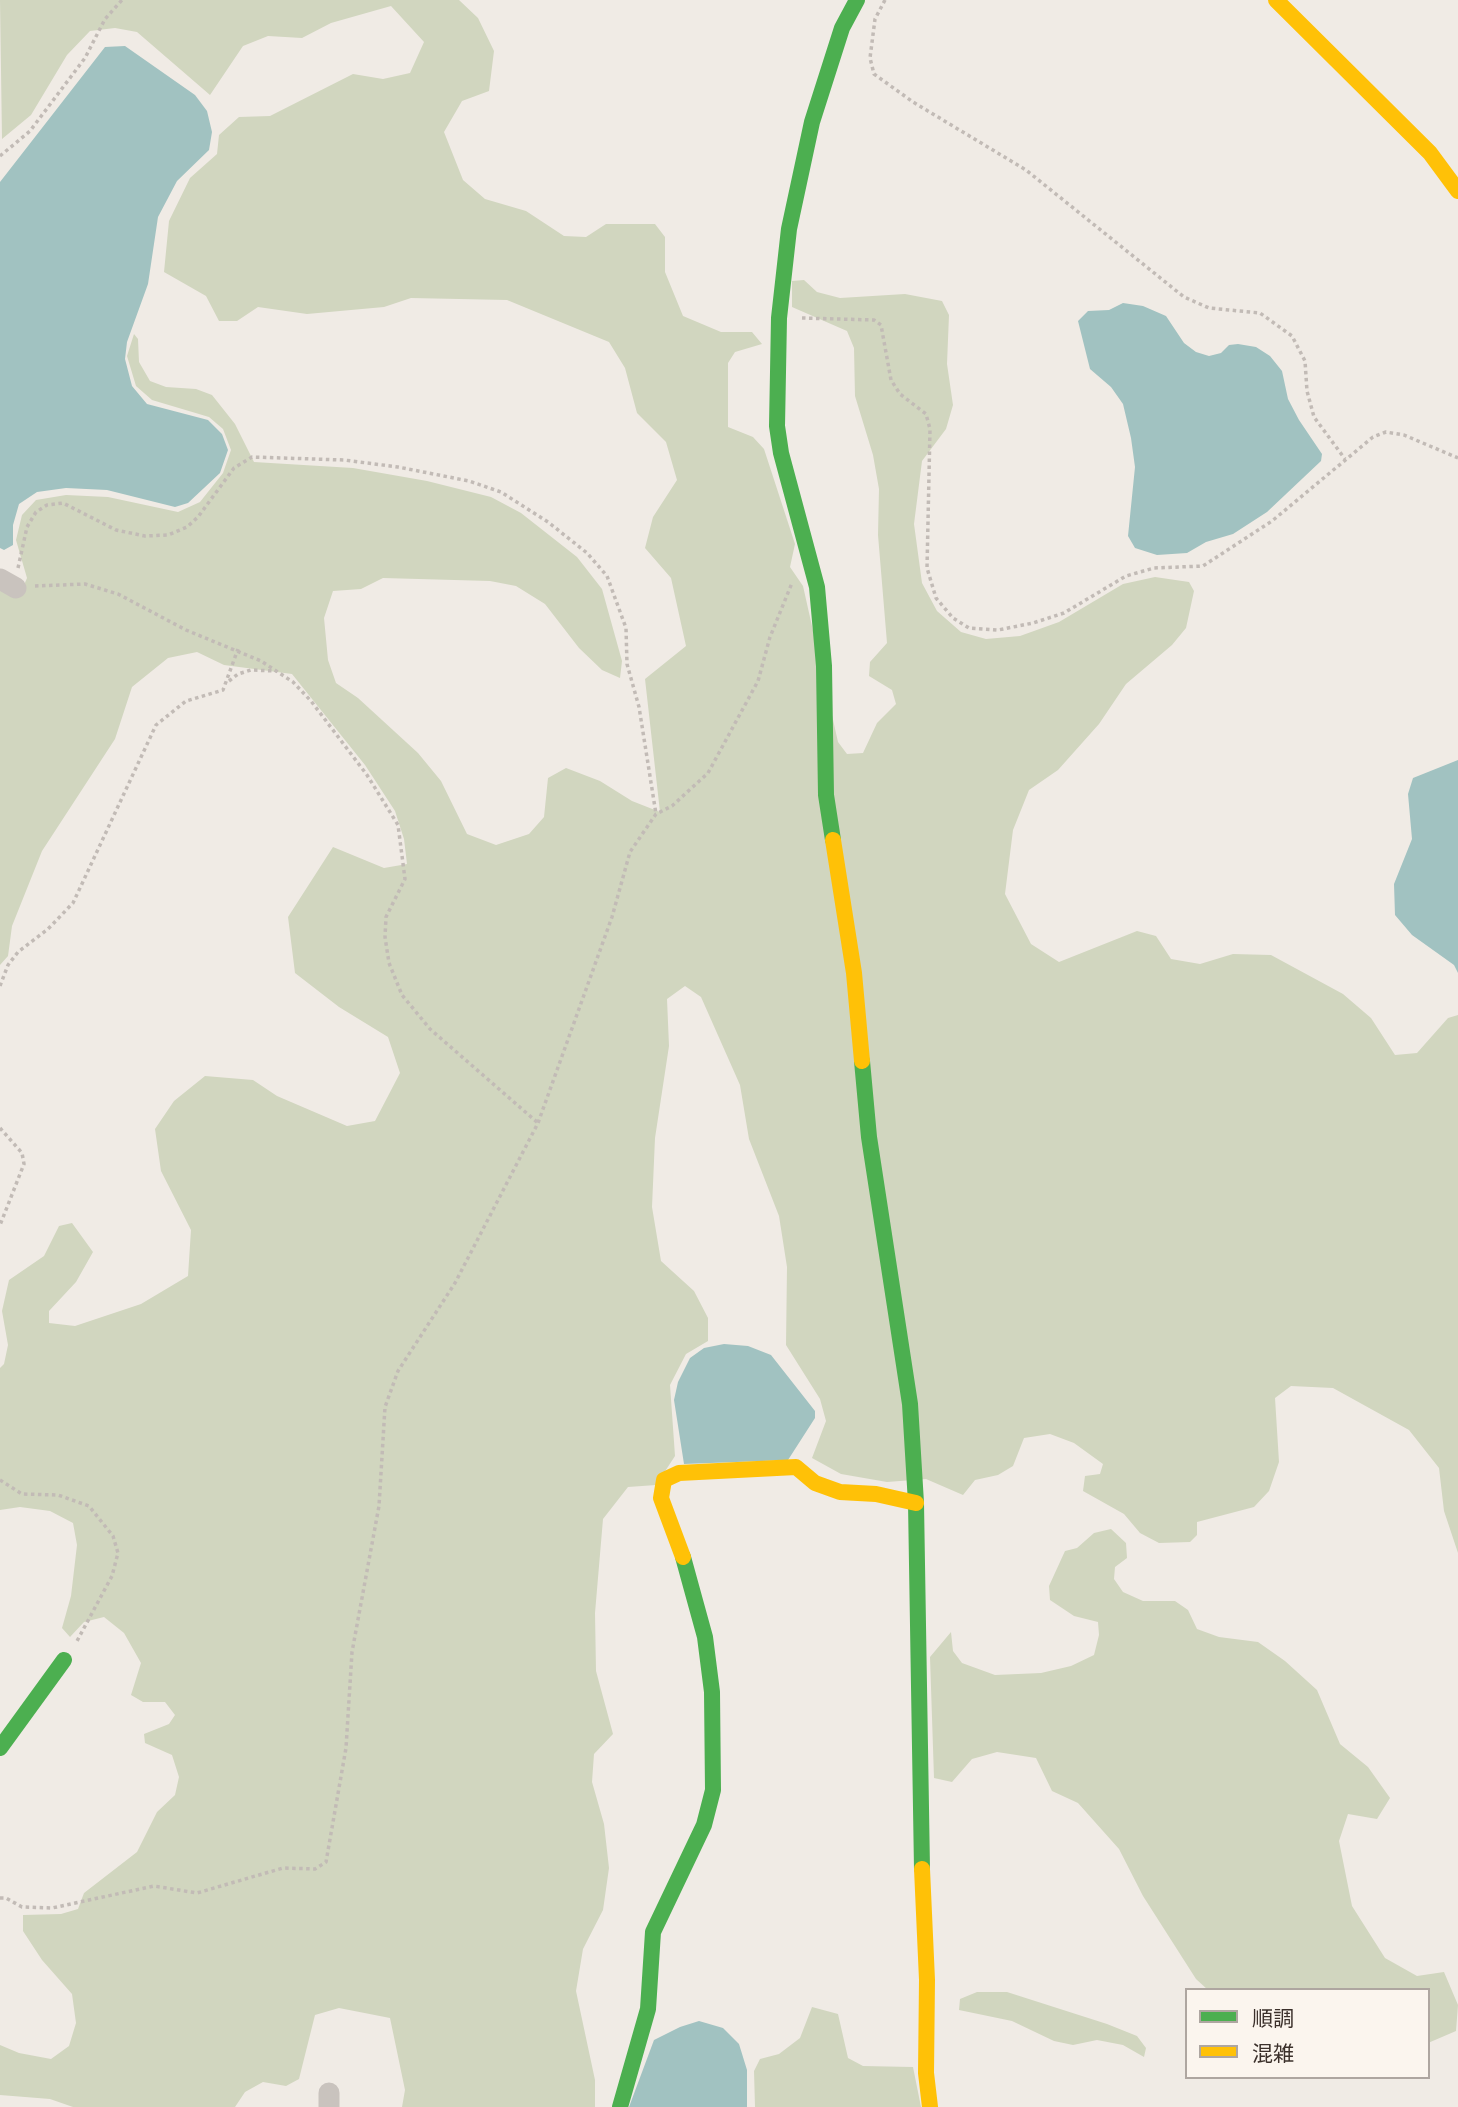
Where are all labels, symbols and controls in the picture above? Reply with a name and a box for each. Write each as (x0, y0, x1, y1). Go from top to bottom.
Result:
legend (1185, 1988, 1430, 2079)
text: 順調 (1252, 2006, 1294, 2030)
text: 混雑 (1252, 2041, 1294, 2065)

